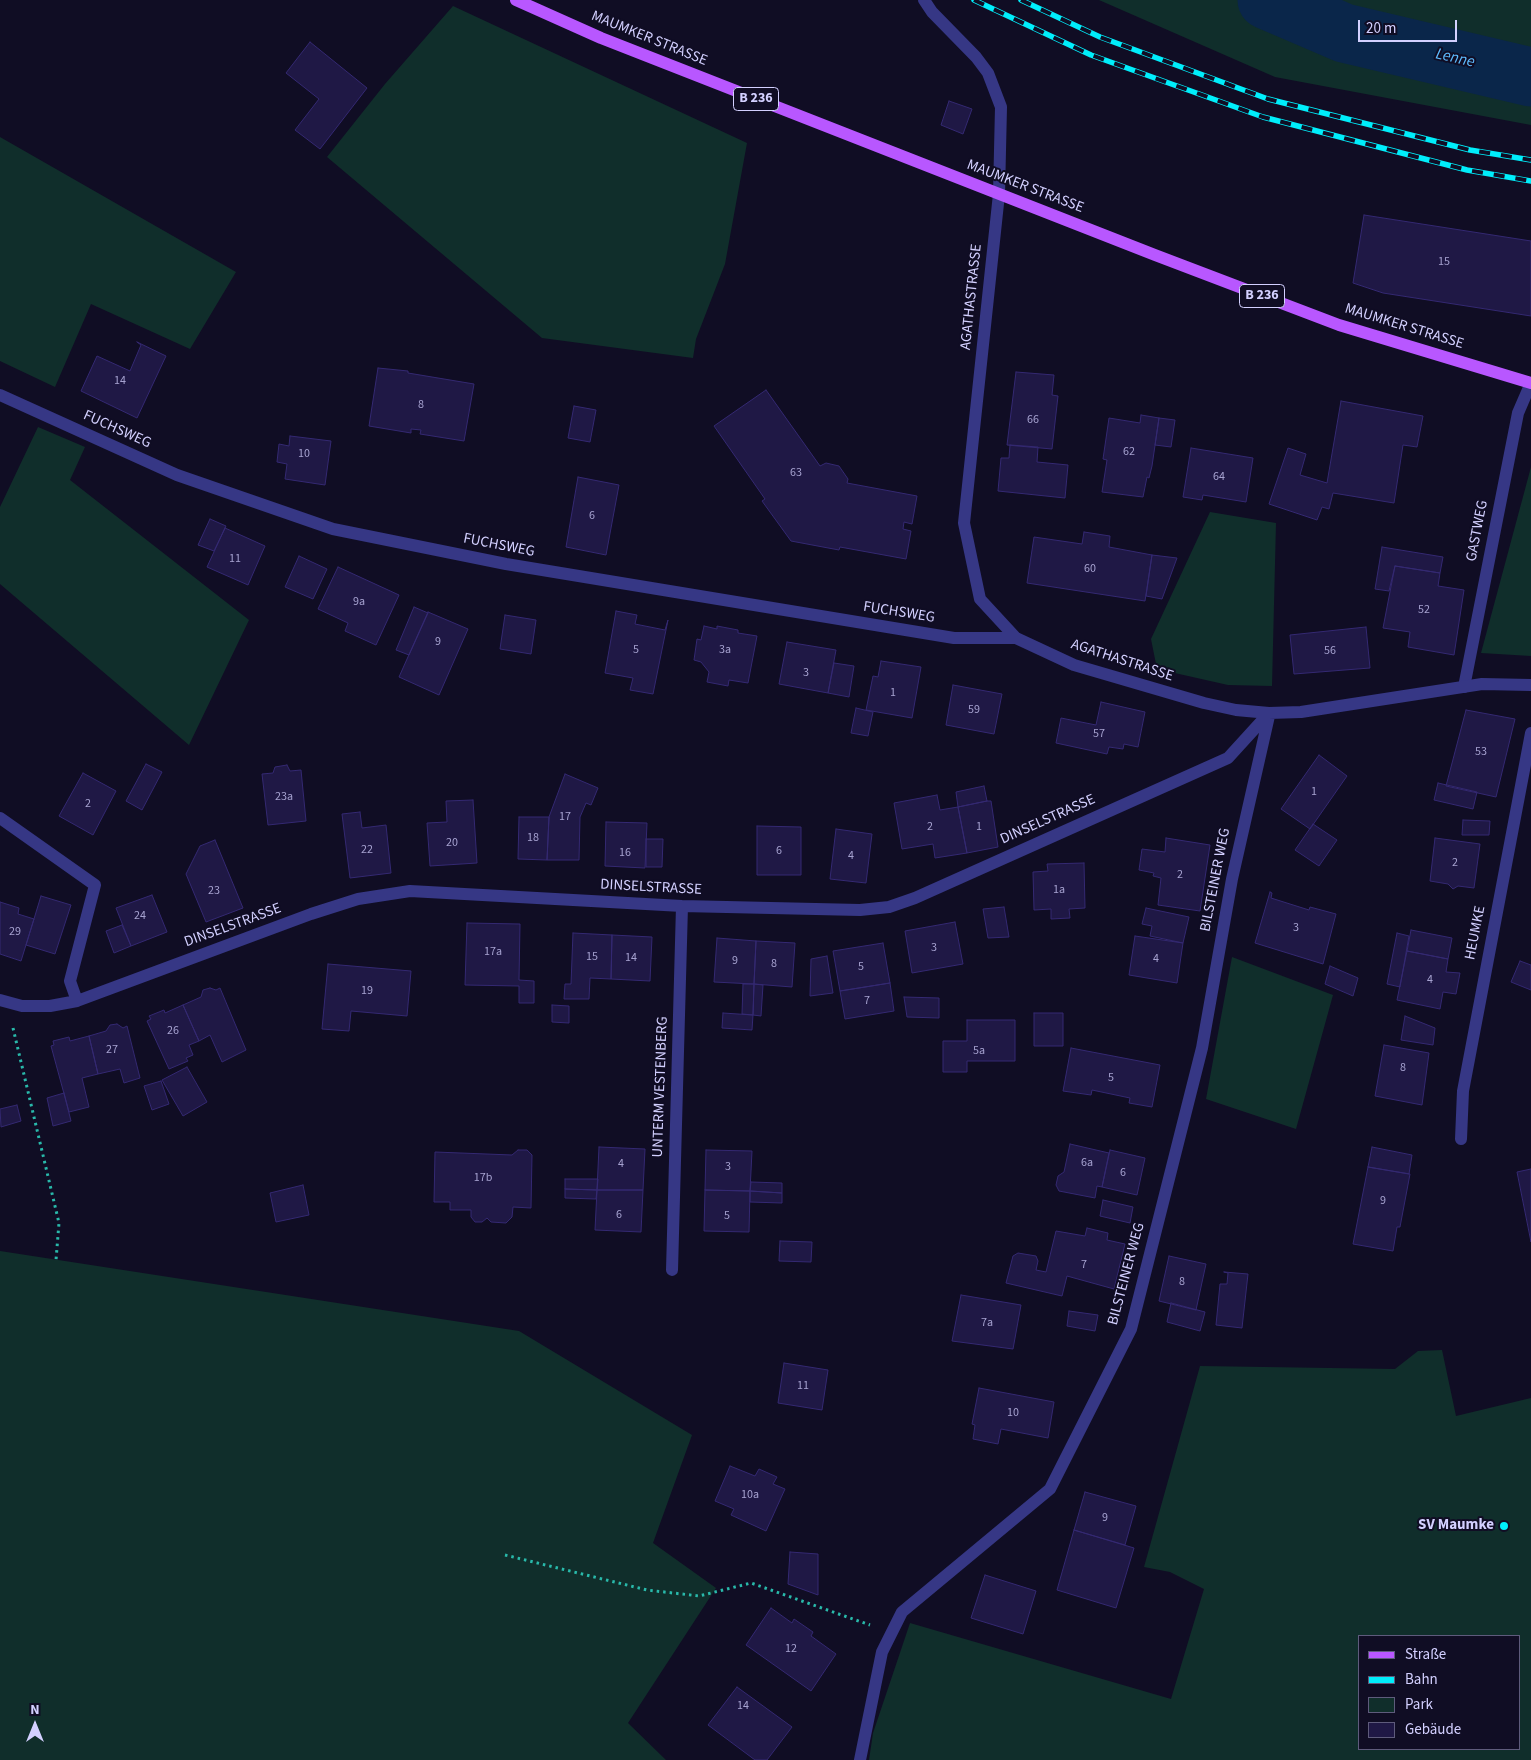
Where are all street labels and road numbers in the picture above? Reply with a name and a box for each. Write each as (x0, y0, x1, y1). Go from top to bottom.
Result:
street label: MAUMKER STRASSE (588, 8, 710, 70)
road number: B 236 (734, 88, 778, 110)
street label: MAUMKER STRASSE (964, 156, 1086, 218)
street label: AGATHASTRASSE (957, 243, 987, 351)
road number: B 236 (1240, 284, 1284, 308)
street label: MAUMKER STRASSE (1342, 300, 1466, 354)
street label: FUCHSWEG (80, 407, 154, 453)
street label: GASTWEG (1463, 499, 1493, 563)
street label: FUCHSWEG (462, 530, 536, 562)
street label: FUCHSWEG (862, 598, 936, 628)
street label: AGATHASTRASSE (1069, 636, 1175, 686)
street label: DINSELSTRASSE (998, 791, 1098, 849)
street label: BILSTEINER WEG (1197, 827, 1235, 933)
street label: DINSELSTRASSE (600, 876, 702, 900)
street label: DINSELSTRASSE (182, 900, 284, 952)
street label: HEUMKE (1462, 904, 1490, 962)
street label: UNTERM VESTENBERG (650, 1016, 672, 1158)
street label: BILSTEINER WEG (1105, 1221, 1149, 1327)

